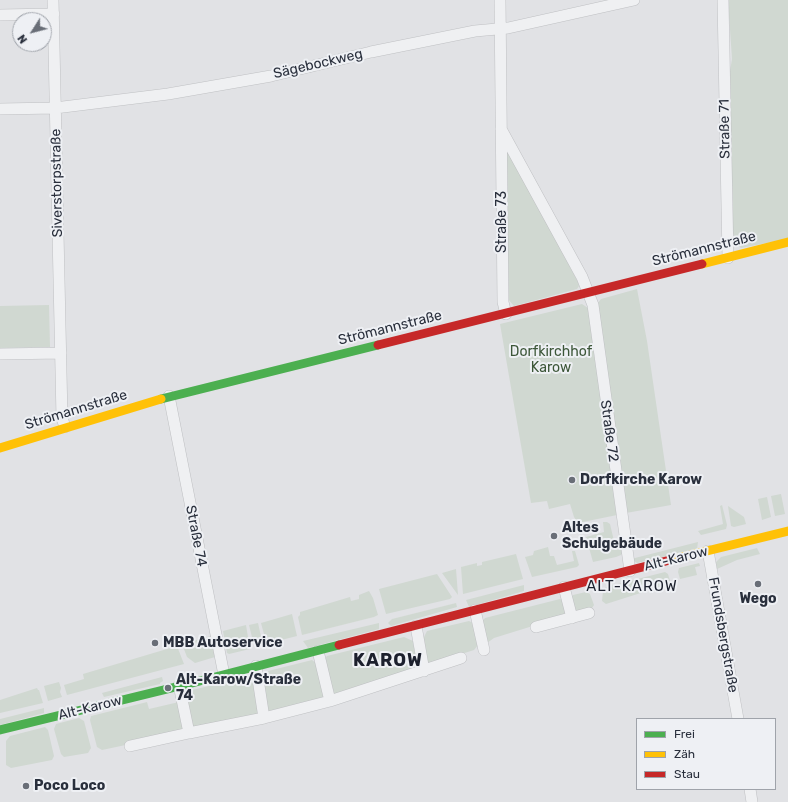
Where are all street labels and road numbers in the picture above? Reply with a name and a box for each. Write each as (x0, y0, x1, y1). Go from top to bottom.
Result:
street label: Sägebockweg (272, 46, 364, 82)
street label: Straße 71 (716, 99, 734, 159)
street label: Siverstorpstraße (48, 129, 66, 237)
street label: Straße 73 (494, 191, 510, 253)
street label: Strömannstraße (650, 228, 758, 270)
street label: Strömannstraße (336, 307, 444, 349)
street label: Strömannstraße (23, 386, 129, 434)
street label: Straße 72 (596, 399, 622, 463)
street label: Straße 74 (182, 504, 210, 568)
street label: Alt-Karow (642, 543, 710, 575)
street label: Frundsbergstraße (705, 576, 741, 694)
street label: Alt-Karow (56, 692, 124, 724)

